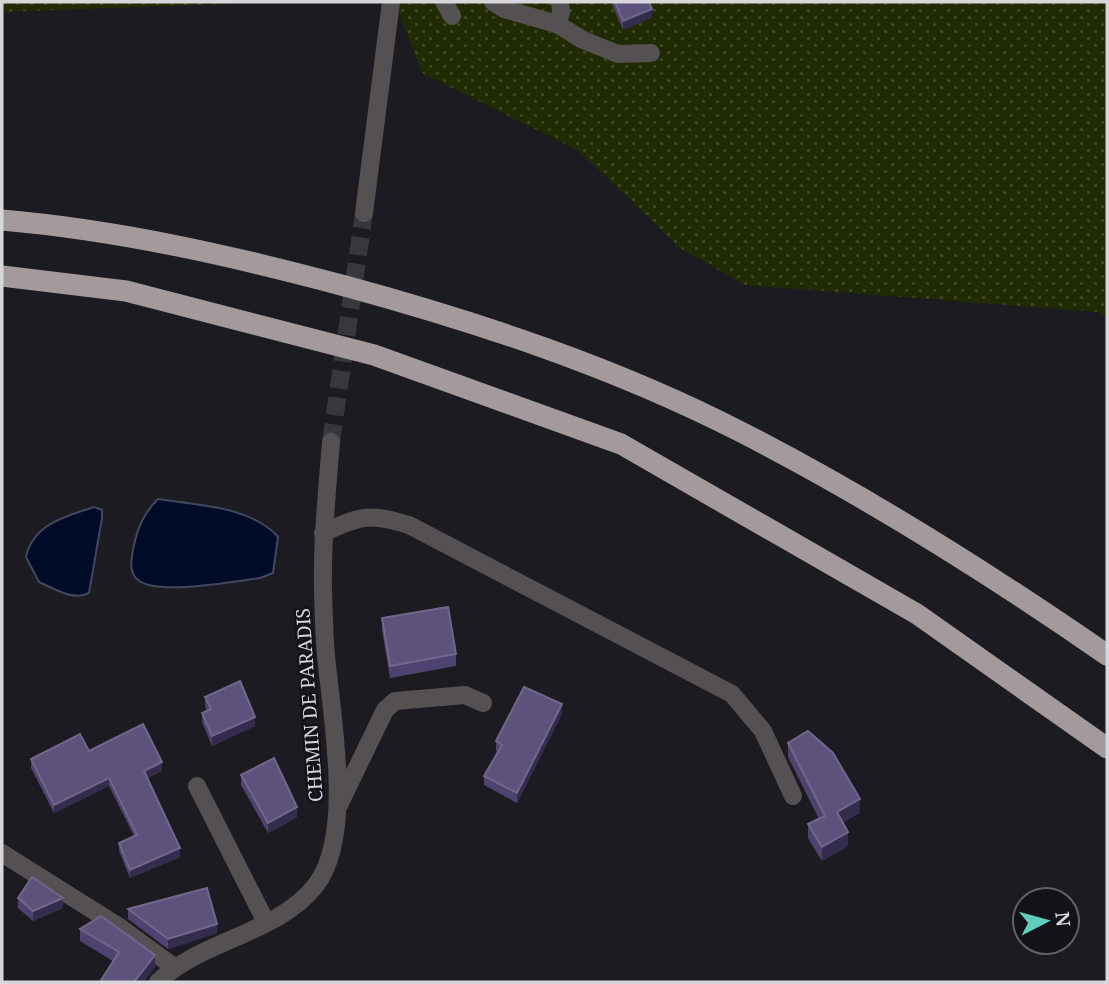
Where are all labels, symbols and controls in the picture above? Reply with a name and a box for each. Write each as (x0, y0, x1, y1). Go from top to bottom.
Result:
street label: CHEMIN DE PARADIS (289, 607, 329, 803)
north arrow (1011, 886, 1081, 956)
text: N (1049, 910, 1077, 928)

